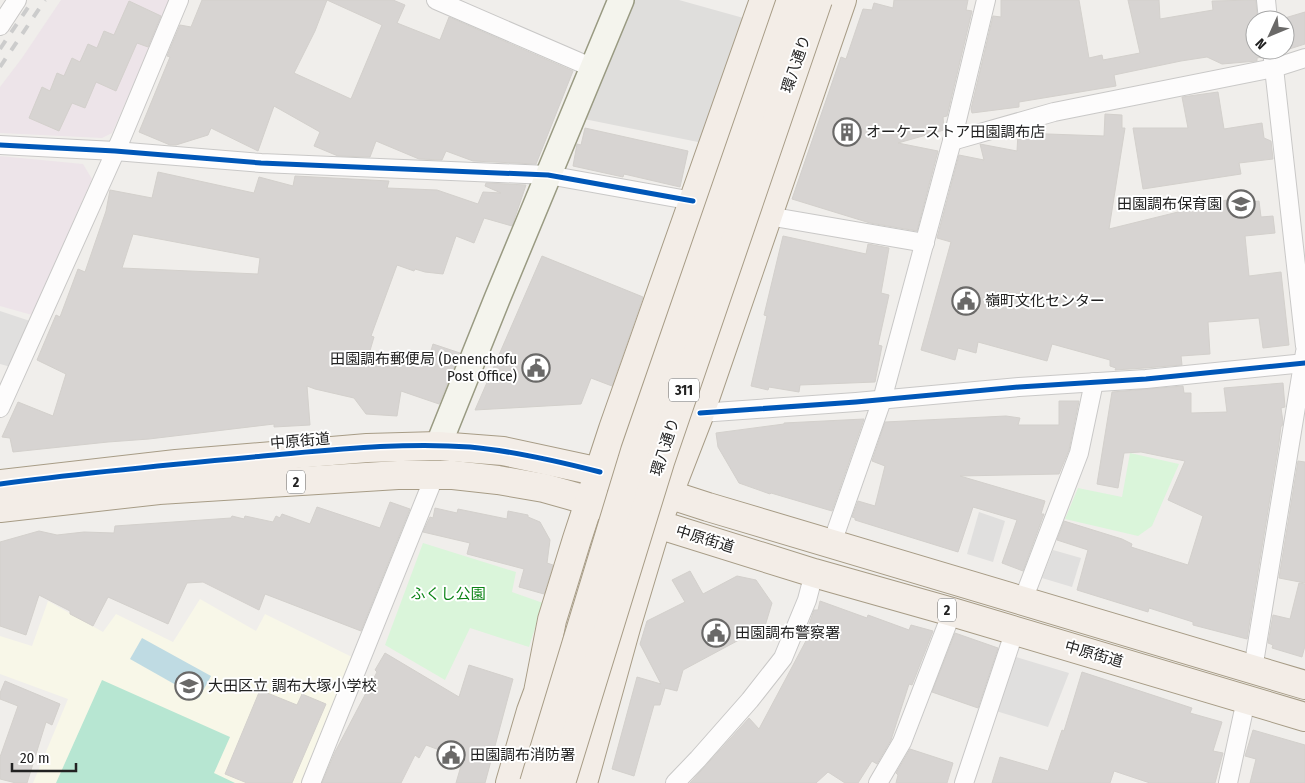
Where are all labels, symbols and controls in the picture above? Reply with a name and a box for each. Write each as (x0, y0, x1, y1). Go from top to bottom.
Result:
north arrow (1245, 10, 1295, 60)
street label: 環八通り (778, 33, 814, 95)
text: N (1252, 35, 1270, 53)
building icon: オーケーストア田園調布店 (832, 117, 862, 147)
place label: オーケーストア田園調布店 (866, 123, 1045, 141)
school or university icon: 田園調布保育園 (1226, 189, 1256, 219)
place label: 田園調布保育園 (1117, 195, 1222, 213)
public building icon: 嶺町文化センター (951, 286, 981, 316)
place label: 嶺町文化センター (985, 292, 1105, 310)
place label: 田園調布郵便局 (Denenchofu Post Office) (330, 350, 517, 385)
public building icon: 田園調布郵便局 (Denenchofu Post Office) (521, 353, 551, 383)
road number: 311 (669, 378, 699, 402)
street label: 環八通り (647, 416, 683, 478)
street label: 中原街道 (269, 429, 331, 453)
road number: 2 (287, 471, 305, 494)
street label: 中原街道 (674, 522, 736, 556)
park label: ふくし公園 (410, 585, 486, 603)
road number: 2 (938, 598, 956, 622)
public building icon: 田園調布警察署 (701, 618, 731, 648)
place label: 田園調布警察署 (735, 624, 840, 642)
street label: 中原街道 (1063, 637, 1125, 671)
school or university icon: 大田区立 調布大塚小学校 (174, 671, 204, 701)
place label: 大田区立 調布大塚小学校 (208, 677, 377, 695)
scale bar (12, 740, 76, 772)
public building icon: 田園調布消防署 (436, 740, 466, 770)
place label: 田園調布消防署 (470, 746, 575, 764)
text: 20 m (20, 749, 50, 767)

